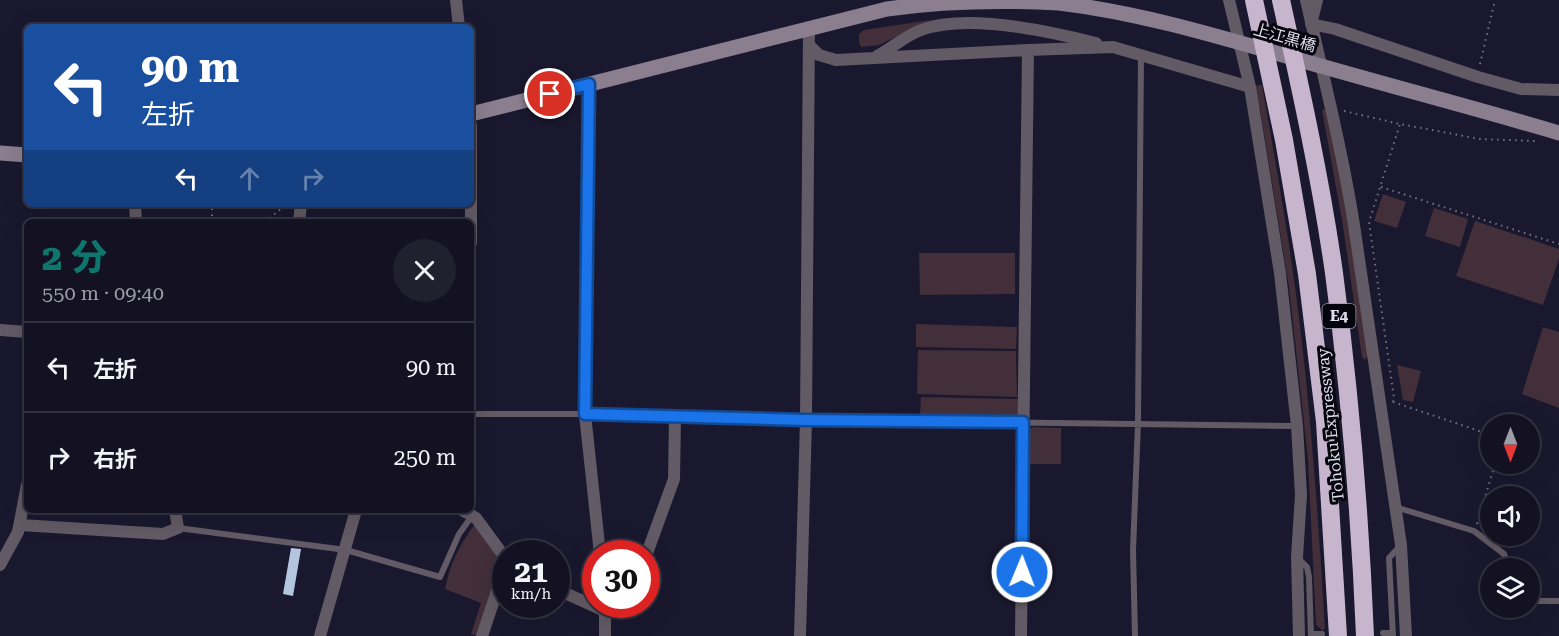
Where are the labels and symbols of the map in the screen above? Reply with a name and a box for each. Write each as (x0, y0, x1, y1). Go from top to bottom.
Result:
street label: 上江黒橋 (1251, 20, 1318, 55)
pin (524, 68, 575, 119)
road number: E4 (1322, 304, 1356, 328)
street label: Tohoku Expressway (1313, 347, 1348, 503)
north arrow (1480, 414, 1540, 474)
speed limit sign: 30 (582, 540, 660, 618)
position arrow (990, 540, 1054, 604)

